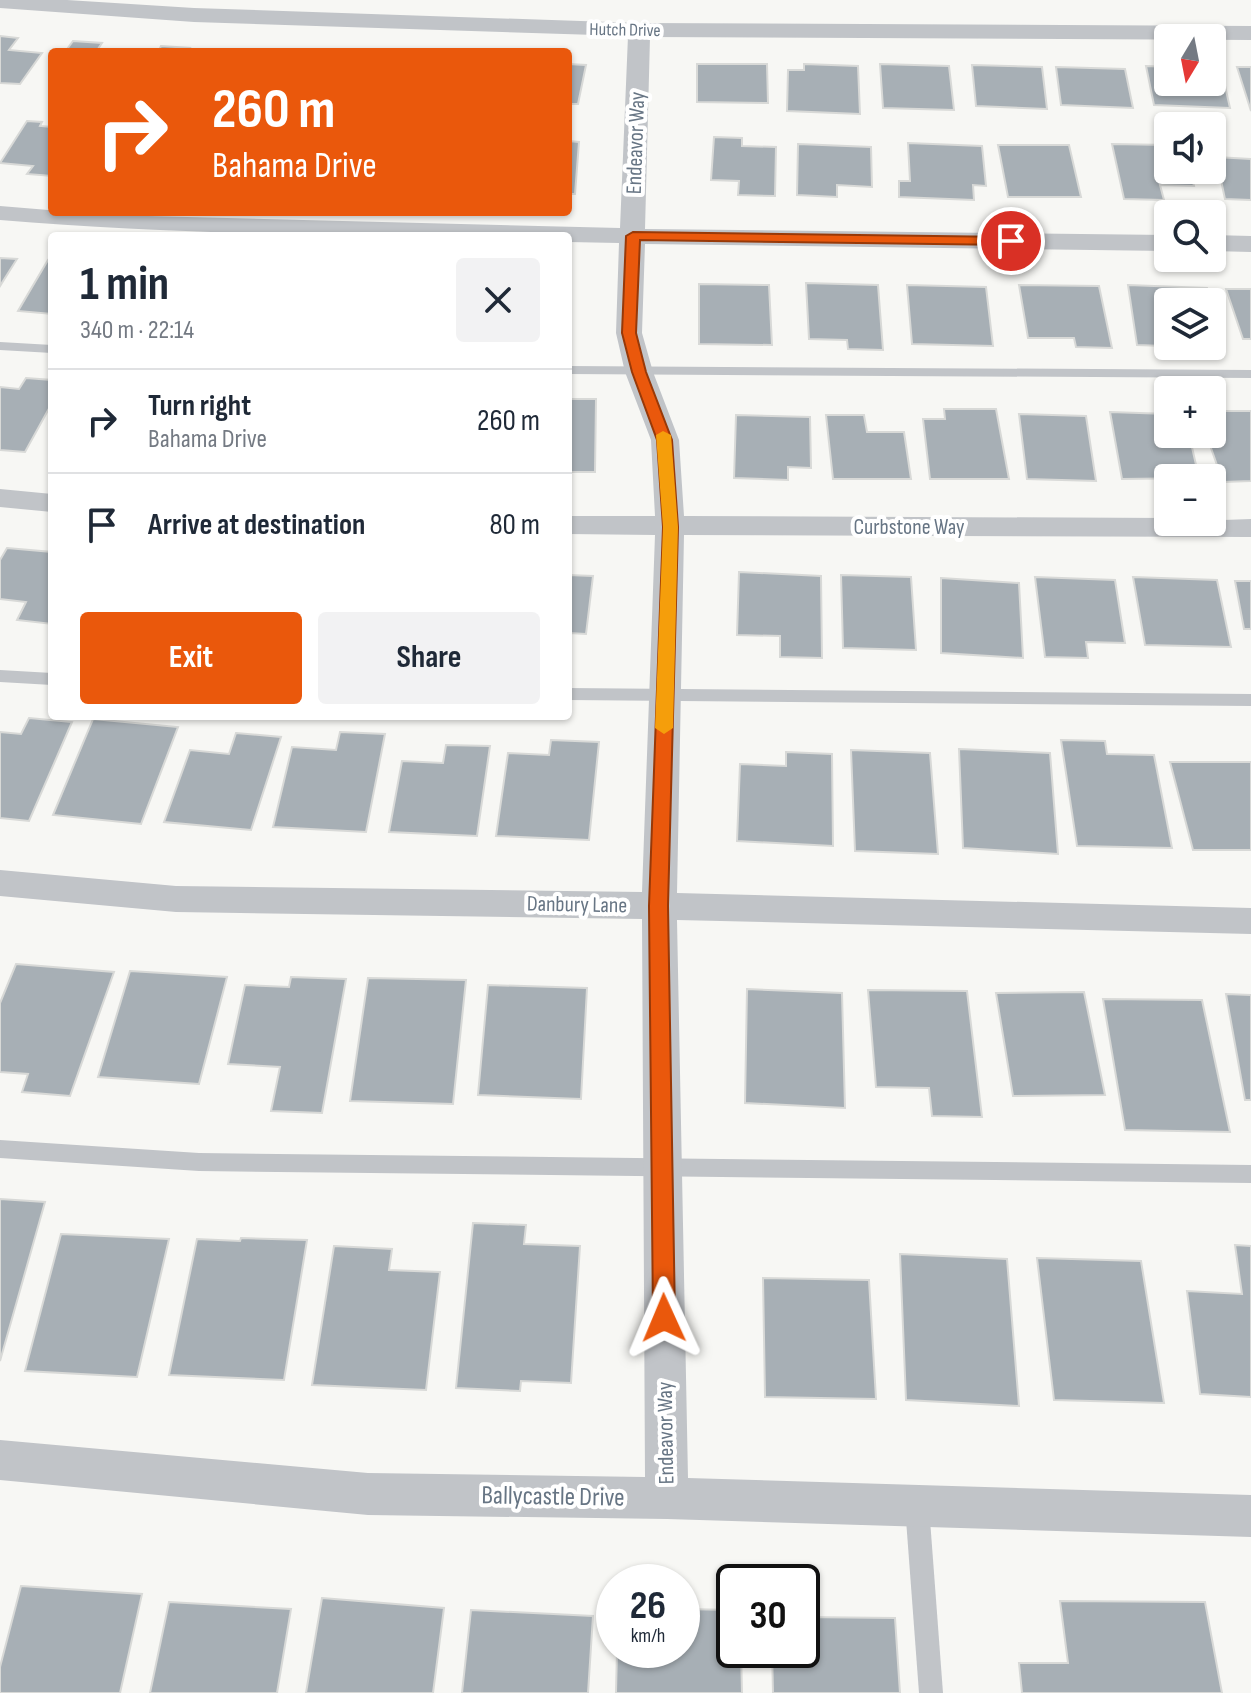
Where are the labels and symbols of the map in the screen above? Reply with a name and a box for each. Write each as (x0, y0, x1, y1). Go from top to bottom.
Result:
street label: Hutch Drive (589, 19, 661, 41)
north arrow (1154, 24, 1226, 96)
street label: Endeavor Way (621, 91, 651, 195)
pin (977, 207, 1045, 275)
street label: Curbstone Way (853, 514, 965, 541)
street label: Danbury Lane (527, 891, 627, 919)
position arrow (622, 1276, 706, 1360)
street label: Endeavor Way (652, 1381, 680, 1485)
street label: Ballycastle Drive (481, 1480, 625, 1514)
speed limit sign: 30 (716, 1564, 820, 1668)

